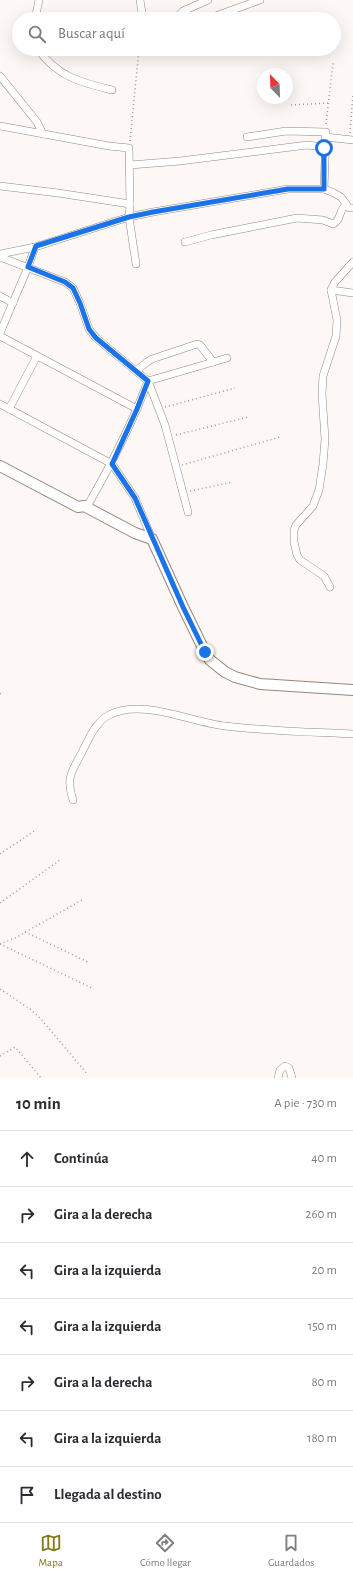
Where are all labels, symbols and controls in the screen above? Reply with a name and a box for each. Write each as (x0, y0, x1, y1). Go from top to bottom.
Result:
search box (12, 12, 341, 56)
icon: search (26, 23, 48, 45)
text: Buscar aquí (58, 26, 125, 41)
north arrow (257, 68, 293, 104)
route start (315, 139, 333, 157)
route end (196, 643, 214, 661)
text: 10 min (16, 1095, 61, 1112)
text: A pie · 730 m (274, 1097, 337, 1110)
icon: ahead (16, 1148, 38, 1170)
text: Continúa (54, 1151, 109, 1166)
text: 40 m (311, 1152, 337, 1165)
icon: right (16, 1204, 38, 1226)
text: Gira a la derecha (54, 1207, 153, 1222)
text: 260 m (306, 1208, 337, 1221)
icon: left (16, 1260, 38, 1282)
text: Gira a la izquierda (54, 1263, 161, 1278)
text: 20 m (312, 1264, 337, 1277)
icon: left (16, 1316, 38, 1338)
text: Gira a la izquierda (54, 1319, 161, 1334)
text: 150 m (308, 1320, 337, 1333)
icon: right (16, 1372, 38, 1394)
text: Gira a la derecha (54, 1375, 153, 1390)
text: 80 m (311, 1376, 337, 1389)
icon: left (16, 1428, 38, 1450)
text: Gira a la izquierda (54, 1431, 161, 1446)
text: 180 m (307, 1432, 337, 1445)
icon: arrive (16, 1484, 38, 1506)
text: Llegada al destino (54, 1487, 162, 1502)
tab: Mapa (39, 1532, 63, 1569)
tab: Cómo llegar (140, 1532, 191, 1569)
tab: Guardados (268, 1532, 314, 1569)

